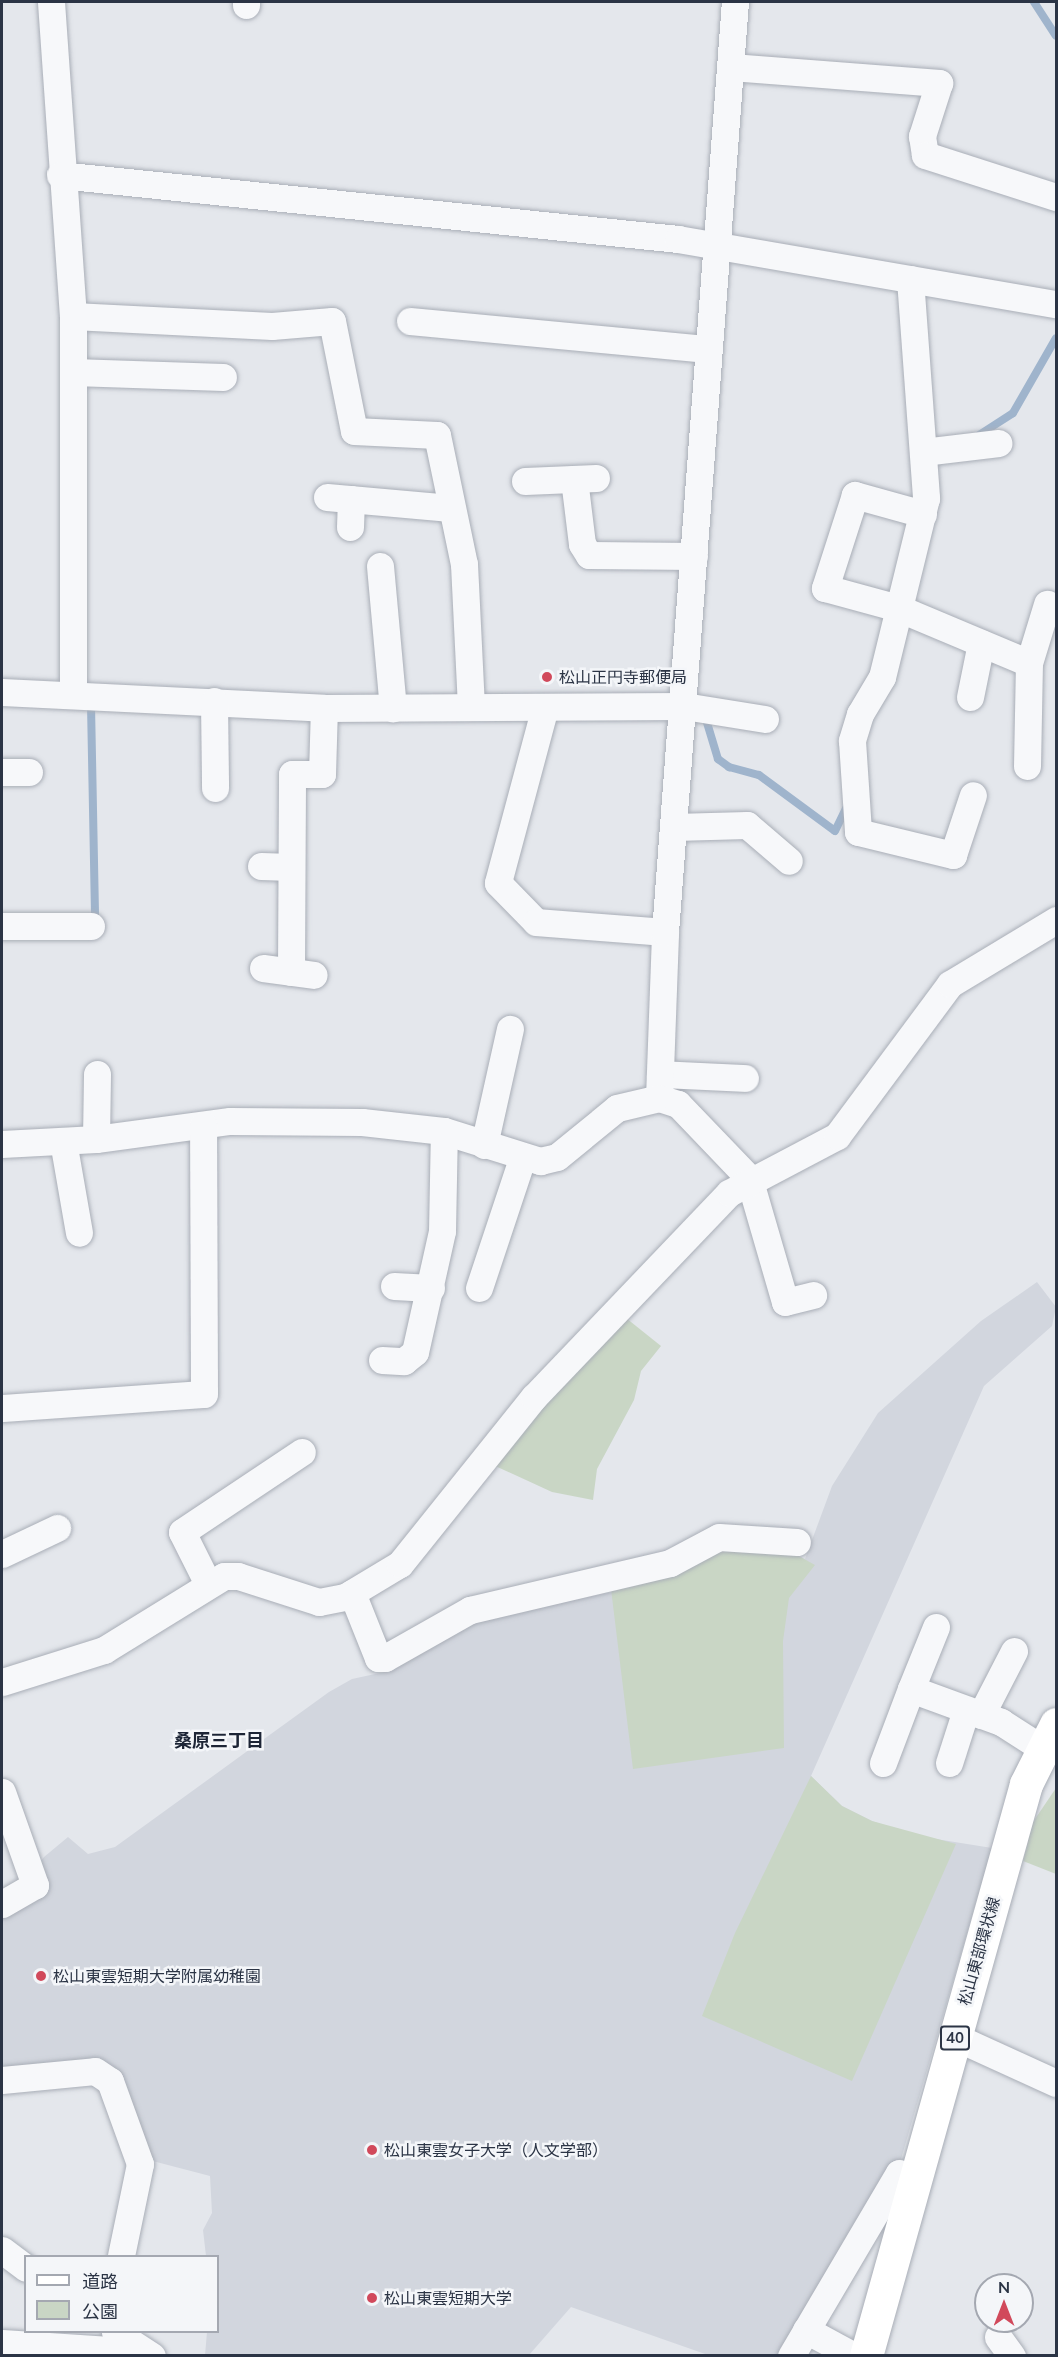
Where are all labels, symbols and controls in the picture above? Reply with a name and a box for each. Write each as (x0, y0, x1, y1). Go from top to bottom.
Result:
place label: 松山正円寺郵便局 (559, 667, 687, 687)
marker: 松山正円寺郵便局 (540, 670, 554, 684)
district label: 桑原三丁目 (174, 1730, 264, 1752)
street label: 松山東部環状線 (954, 1895, 1004, 2007)
place label: 松山東雲短期大学附属幼稚園 (53, 1966, 261, 1986)
marker: 松山東雲短期大学附属幼稚園 (34, 1969, 48, 1983)
road number: 40 (940, 2026, 970, 2050)
place label: 松山東雲女子大学（人文学部） (384, 2140, 608, 2160)
marker: 松山東雲女子大学（人文学部） (365, 2143, 379, 2157)
legend (24, 2255, 219, 2333)
text: 道路 (82, 2270, 118, 2293)
north arrow (974, 2273, 1034, 2333)
text: N (998, 2277, 1010, 2297)
place label: 松山東雲短期大学 (384, 2288, 512, 2308)
marker: 松山東雲短期大学 (365, 2291, 379, 2305)
text: 公園 (82, 2300, 118, 2323)

